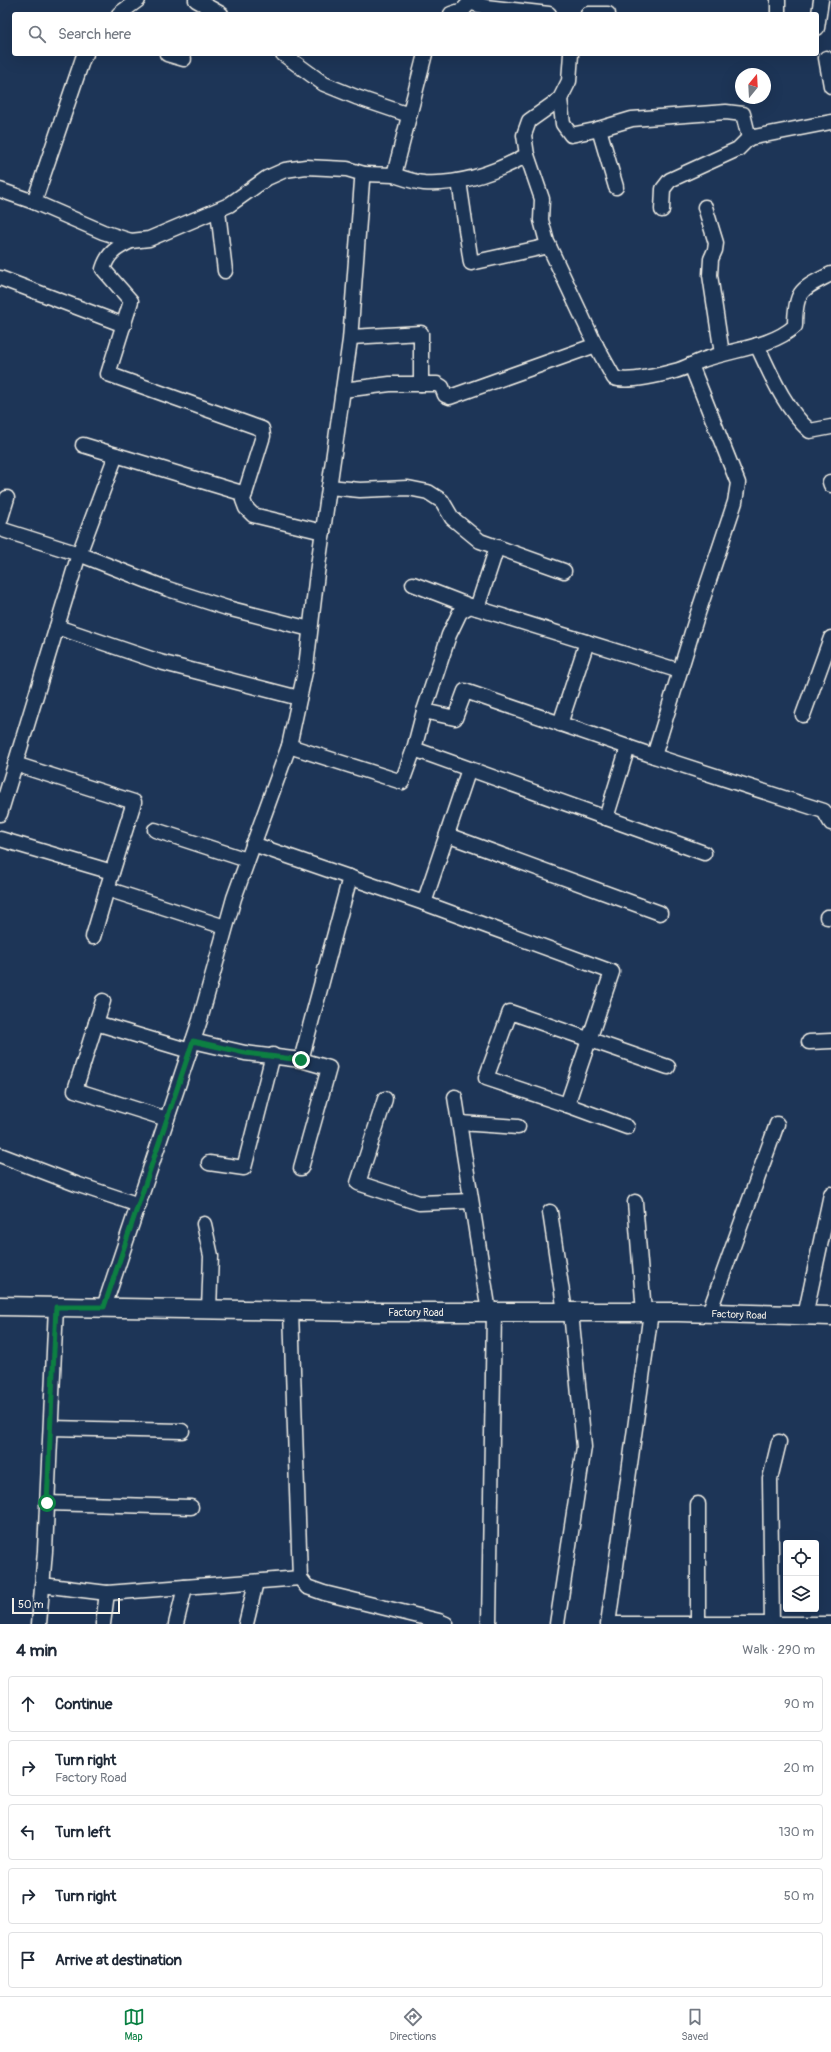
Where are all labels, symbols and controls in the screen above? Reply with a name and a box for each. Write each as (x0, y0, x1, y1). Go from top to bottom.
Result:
search box (12, 12, 819, 56)
icon: search (26, 23, 48, 45)
text: Search here (58, 25, 131, 44)
north arrow (735, 68, 771, 104)
route end (292, 1051, 310, 1069)
street label: Factory Road (388, 1307, 444, 1319)
street label: Factory Road (711, 1308, 767, 1322)
route start (38, 1494, 56, 1512)
map controls (783, 1540, 819, 1612)
button: locate (783, 1540, 819, 1576)
button: layers (783, 1576, 819, 1612)
scale bar (12, 1596, 120, 1615)
text: 50 m (18, 1598, 44, 1611)
text: 4 min (16, 1640, 57, 1661)
text: Walk · 290 m (742, 1642, 815, 1658)
icon: ahead (17, 1693, 39, 1715)
text: Continue (55, 1695, 113, 1714)
text: 90 m (784, 1696, 814, 1712)
text: Turn right (55, 1751, 116, 1770)
icon: right (17, 1757, 39, 1779)
text: 20 m (783, 1760, 814, 1776)
text: Factory Road (55, 1770, 127, 1786)
icon: left (17, 1821, 39, 1843)
text: Turn left (55, 1823, 111, 1842)
text: 130 m (778, 1824, 814, 1840)
icon: right (17, 1885, 39, 1907)
text: Turn right (55, 1887, 116, 1906)
text: 50 m (784, 1888, 814, 1904)
icon: arrive (17, 1949, 39, 1971)
text: Arrive at destination (55, 1951, 182, 1970)
tab: Map (123, 2006, 145, 2043)
tab: Directions (390, 2006, 436, 2043)
tab: Saved (681, 2006, 708, 2043)

